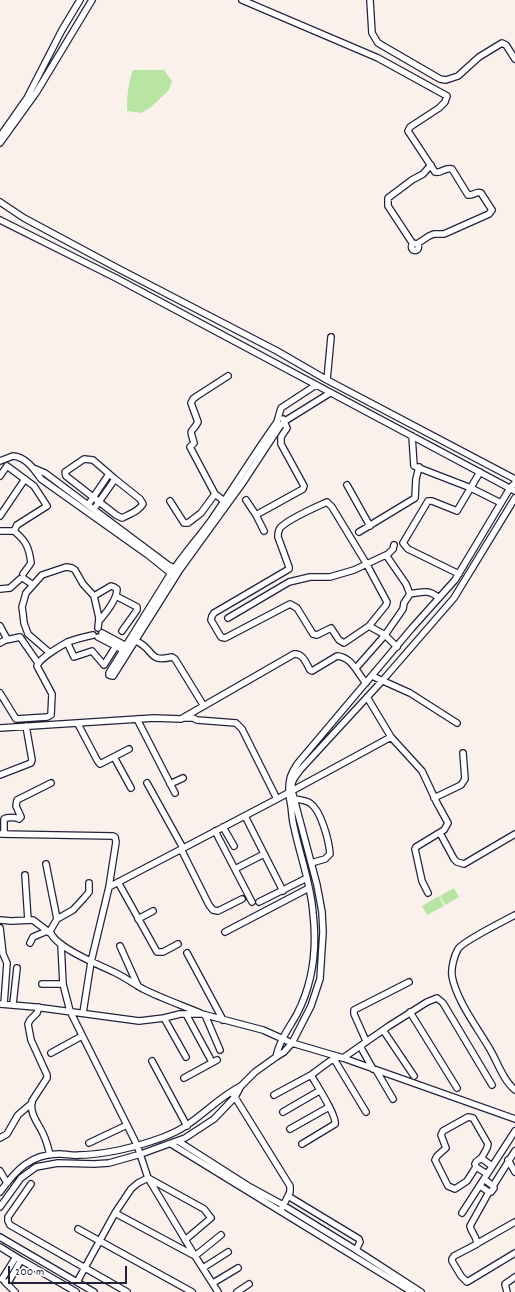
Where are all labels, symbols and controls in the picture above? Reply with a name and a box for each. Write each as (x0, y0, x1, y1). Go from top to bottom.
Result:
scale bar (10, 1258, 129, 1284)
text: 200 m (15, 1264, 44, 1281)

